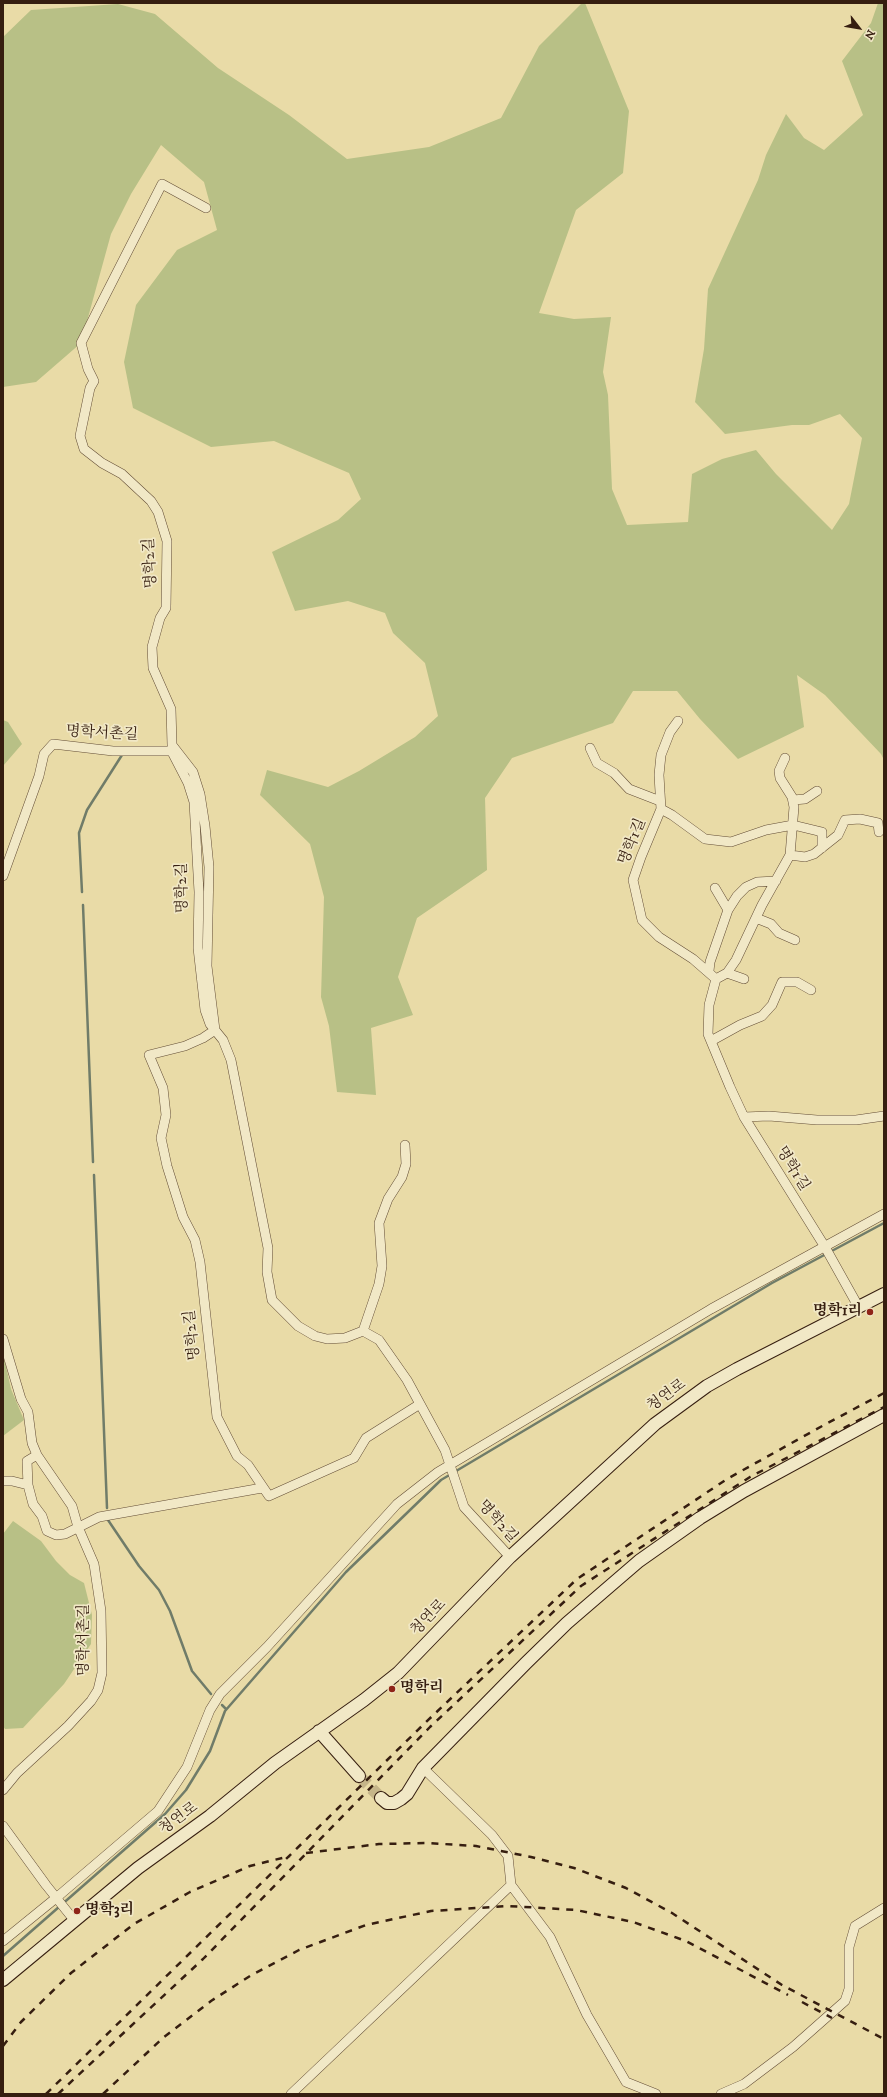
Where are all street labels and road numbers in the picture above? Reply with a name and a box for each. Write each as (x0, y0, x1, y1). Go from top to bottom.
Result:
street label: 명학2길 (141, 537, 161, 589)
street label: 명학서촌길 (65, 723, 139, 745)
street label: 명학1길 (615, 816, 651, 868)
street label: 명학2길 (174, 862, 192, 914)
street label: 명학1길 (771, 1143, 813, 1195)
street label: 명학2길 (181, 1309, 205, 1361)
street label: 청연로 (644, 1376, 690, 1416)
street label: 명학2길 (473, 1497, 521, 1547)
street label: 청연로 (407, 1596, 451, 1640)
street label: 명학서촌길 (76, 1604, 94, 1676)
street label: 청연로 (156, 1799, 202, 1839)

